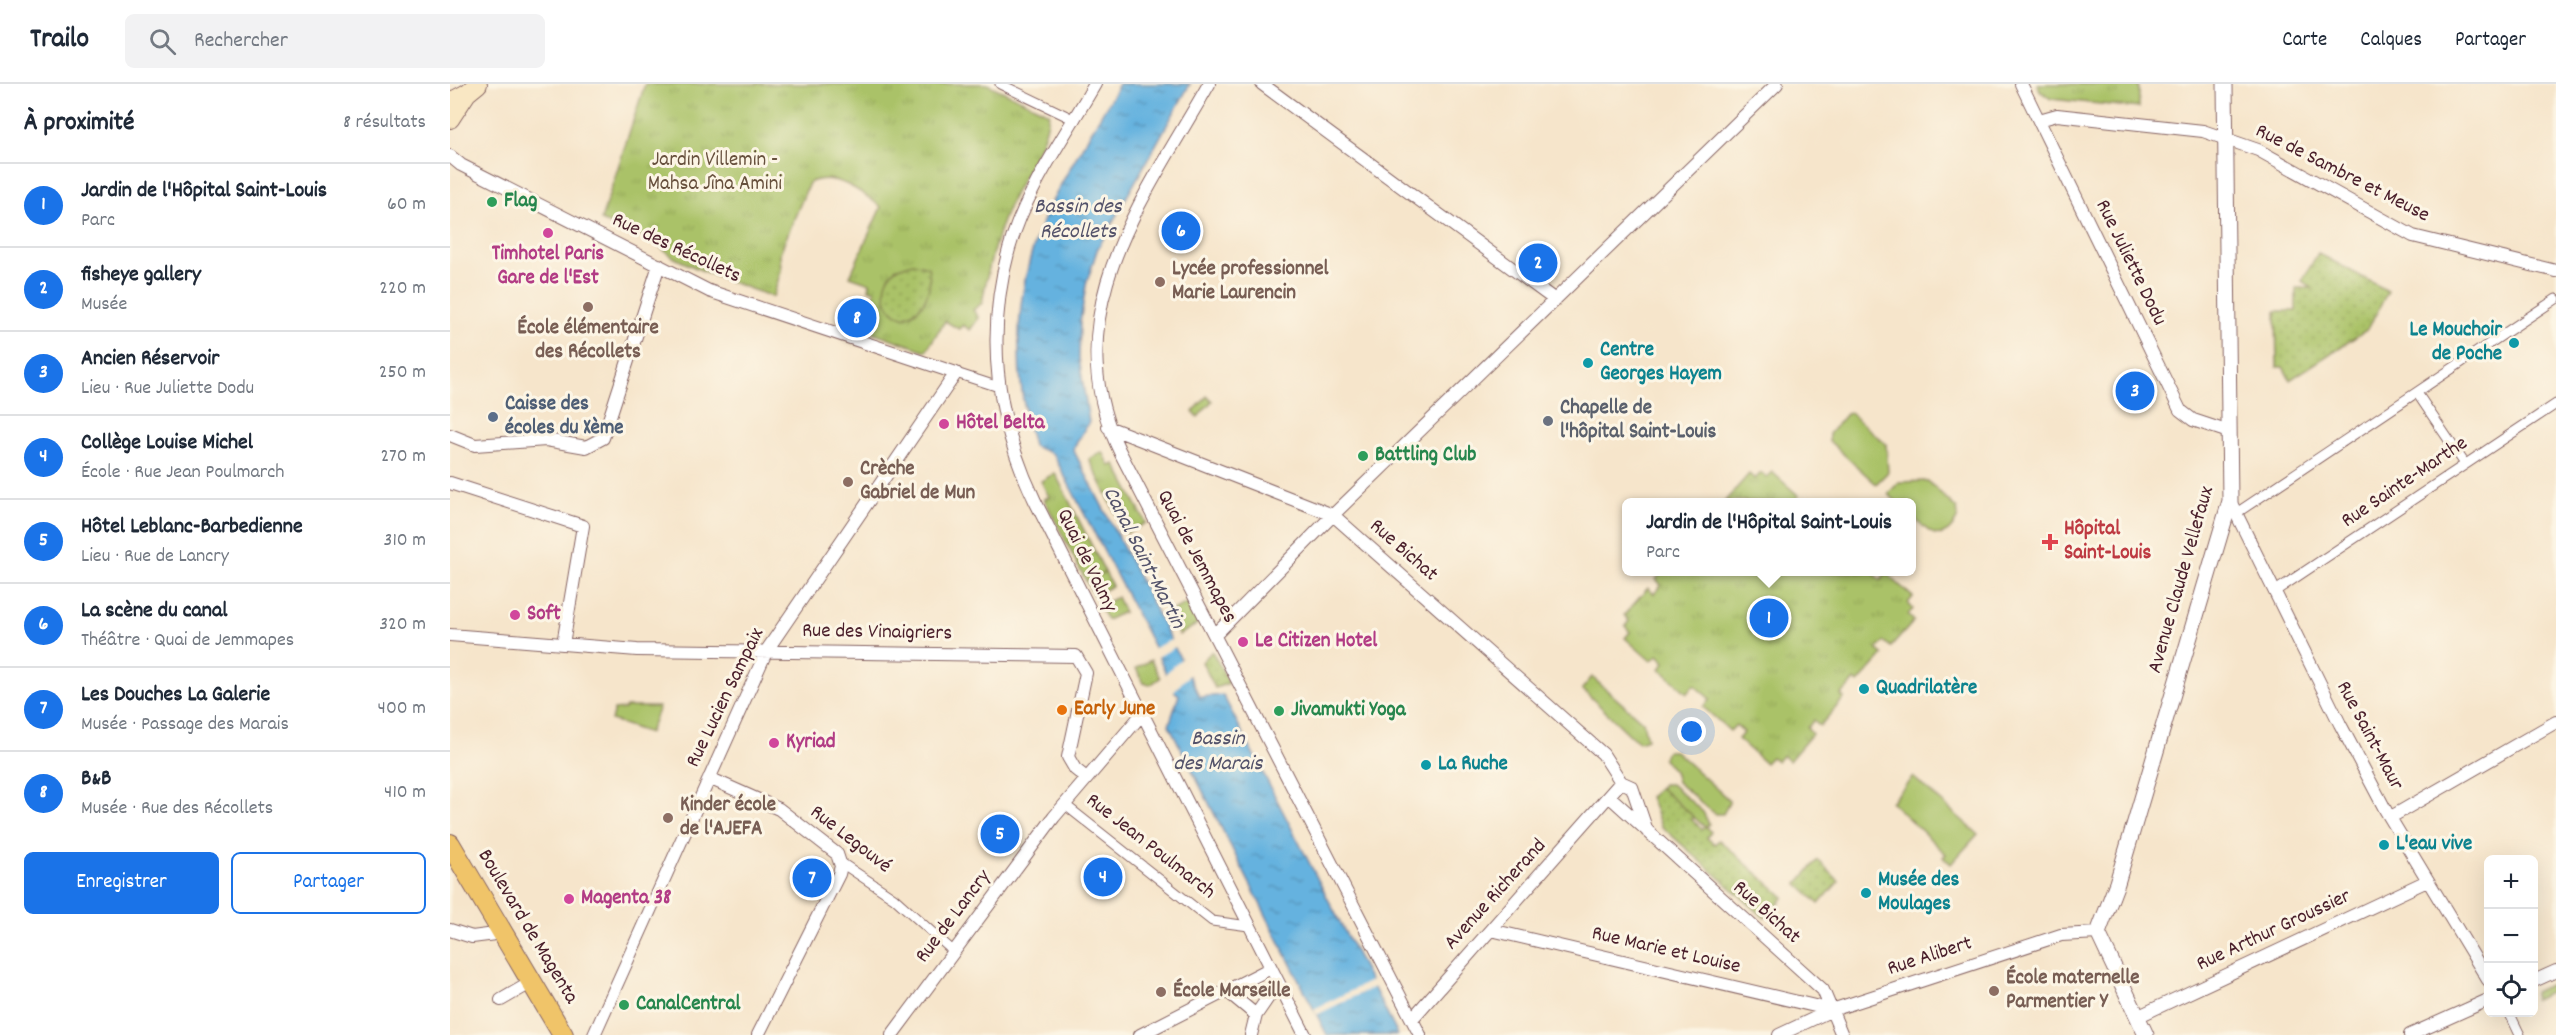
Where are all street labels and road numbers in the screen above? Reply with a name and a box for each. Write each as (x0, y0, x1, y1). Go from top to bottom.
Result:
street label: Rue de Sambre et Meuse (2250, 117, 2434, 231)
street label: Rue Juliette Dodu (2087, 195, 2173, 331)
street label: Rue des Récollets (607, 206, 745, 292)
street label: Rue Sainte-Marthe (2336, 430, 2474, 536)
street label: Avenue Claude Vellefaux (2141, 483, 2223, 677)
street label: Quai de Jemmapes (1148, 485, 1244, 629)
street label: Quai de Valmy (1048, 504, 1124, 618)
street label: Rue Bichat (1362, 513, 1444, 590)
street label: Rue des Vinaigriers (802, 617, 952, 649)
street label: Rue Lucien Sampaix (679, 623, 773, 773)
street label: Rue Saint-Maur (2328, 676, 2410, 796)
street label: Rue Jean Poulmarch (1079, 787, 1221, 907)
street label: Rue Legouvé (803, 798, 897, 882)
street label: Avenue Richerand (1438, 833, 1554, 957)
street label: Boulevard de Magenta (469, 844, 586, 1011)
street label: Rue de Lancry (909, 864, 999, 970)
street label: Rue Bichat (1725, 874, 1807, 952)
street label: Rue Arthur Groussier (2192, 882, 2356, 980)
street label: Rue Marie et Louise (1589, 919, 1743, 983)
street label: Rue Alibert (1884, 929, 1976, 985)

